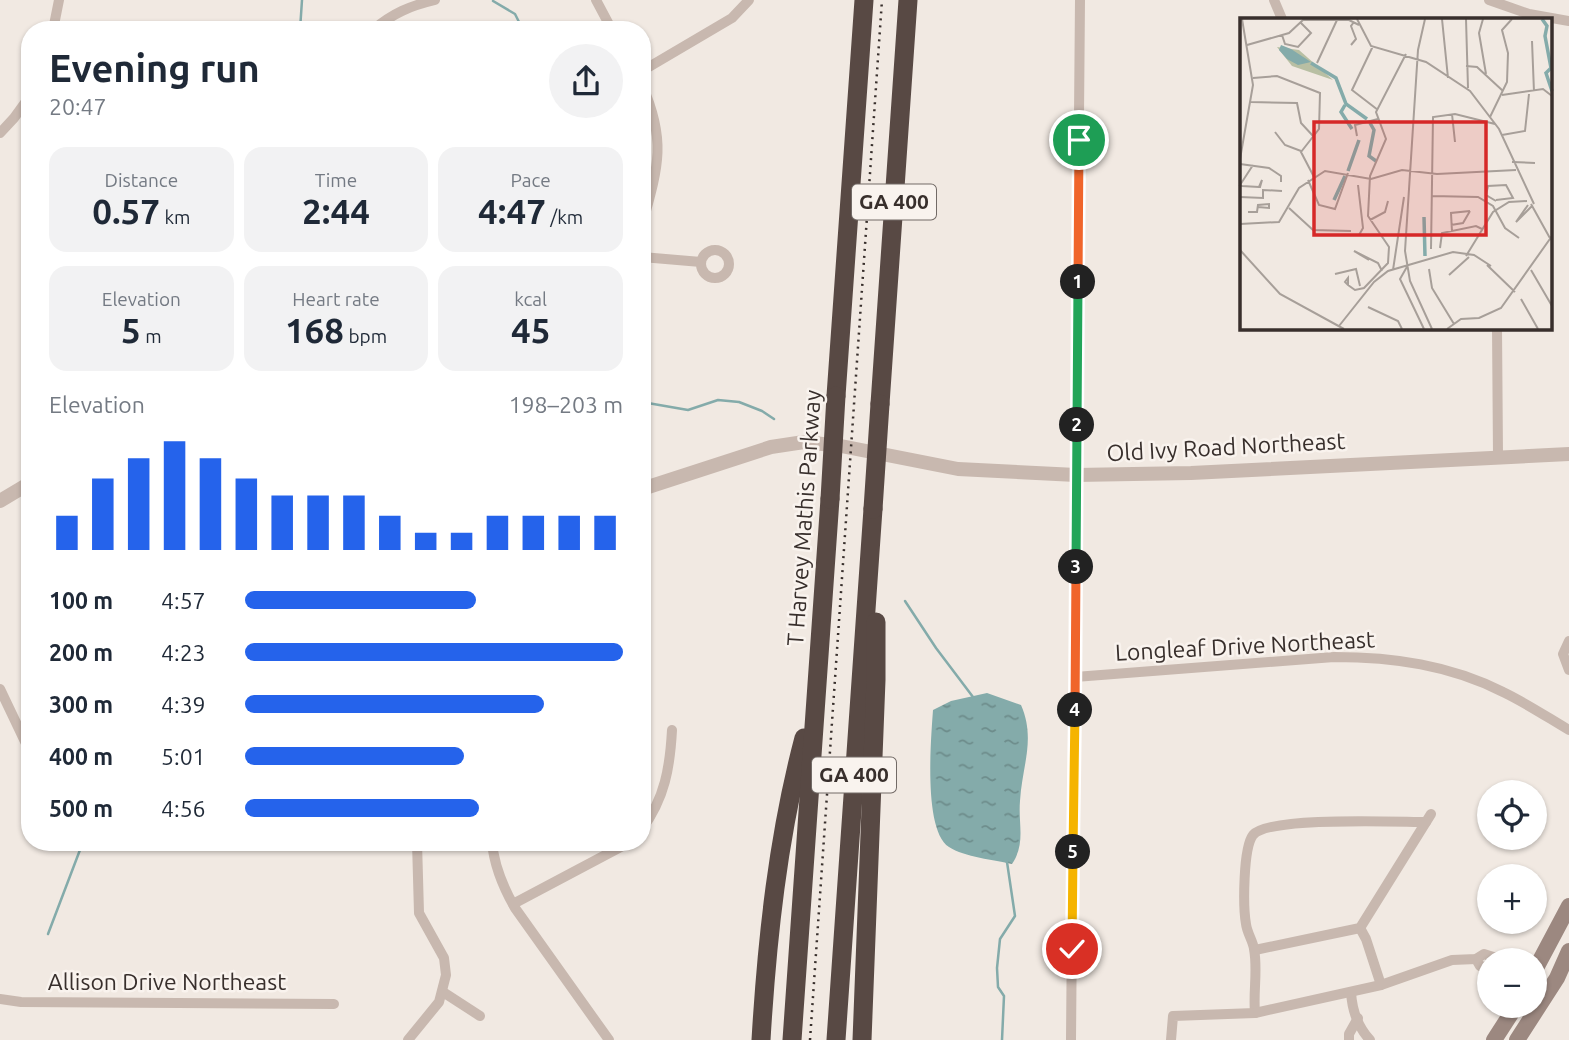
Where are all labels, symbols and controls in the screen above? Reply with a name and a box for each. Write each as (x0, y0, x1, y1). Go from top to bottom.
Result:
inset map (1240, 18, 1552, 329)
button: share (549, 44, 623, 118)
text: Evening run (49, 47, 260, 89)
text: 20:47 (49, 94, 107, 119)
pin (1049, 110, 1109, 170)
icon: arrive (1060, 121, 1098, 159)
text: Distance (105, 169, 178, 191)
text: Time (315, 169, 357, 191)
text: Pace (511, 169, 551, 191)
road number: GA 400 (852, 184, 936, 220)
text: 0.57 (92, 191, 160, 231)
text: 2:44 (302, 191, 370, 231)
text: 4:47 (478, 191, 546, 231)
text: km (160, 206, 190, 228)
text: /km (546, 206, 583, 228)
pin: 1 (1060, 264, 1096, 300)
text: 1 (1072, 270, 1083, 292)
text: Elevation (102, 288, 181, 310)
text: Heart rate (292, 288, 380, 310)
text: kcal (514, 288, 547, 310)
text: 5 (121, 310, 141, 350)
text: 168 (285, 310, 344, 350)
text: 45 (511, 310, 550, 350)
text: m (141, 325, 162, 347)
text: bpm (344, 325, 387, 347)
street label: T Harvey Mathis Parkway (782, 389, 825, 647)
text: Elevation (49, 392, 145, 417)
text: 198–203 m (509, 392, 623, 417)
pin: 2 (1060, 408, 1094, 442)
text: 2 (1071, 413, 1082, 435)
street label: Old Ivy Road Northeast (1106, 428, 1346, 465)
pin: 3 (1058, 550, 1094, 584)
text: 3 (1070, 555, 1081, 577)
text: 100 m (49, 588, 113, 613)
text: 4:57 (161, 588, 206, 613)
street label: Longleaf Drive Northeast (1114, 626, 1375, 665)
text: 200 m (49, 640, 113, 665)
text: 4:23 (161, 640, 206, 665)
text: 300 m (49, 692, 113, 717)
text: 4:39 (161, 692, 206, 717)
pin: 4 (1058, 692, 1092, 728)
text: 4 (1069, 698, 1080, 720)
text: 400 m (49, 744, 113, 769)
text: 5:01 (161, 744, 206, 769)
road number: GA 400 (812, 758, 896, 792)
map controls (1477, 780, 1547, 1018)
button: locate (1477, 780, 1547, 850)
text: 500 m (49, 796, 113, 821)
text: 4:56 (161, 796, 206, 821)
pin: 5 (1056, 834, 1090, 870)
text: 5 (1067, 840, 1078, 862)
button: + (1477, 864, 1547, 934)
pin (1042, 919, 1102, 979)
icon: check (1053, 930, 1091, 968)
button: − (1477, 948, 1547, 1018)
street label: Allison Drive Northeast (48, 969, 286, 994)

